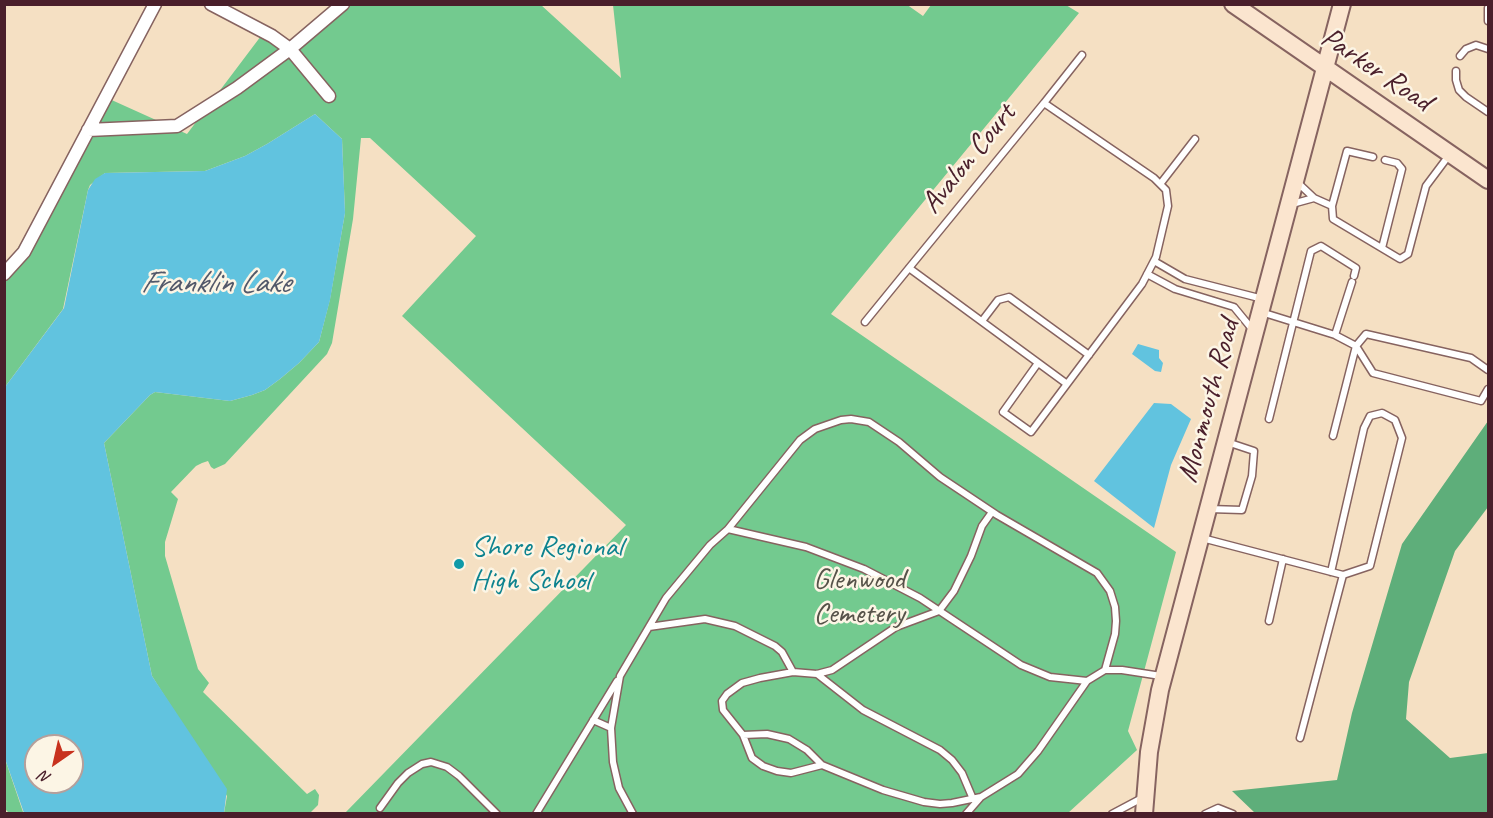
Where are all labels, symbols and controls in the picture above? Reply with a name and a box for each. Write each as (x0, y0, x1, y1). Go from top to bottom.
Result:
street label: Parker Road (1314, 20, 1438, 120)
street label: Avalon Court (914, 97, 1024, 221)
water label: Franklin Lake (141, 265, 289, 303)
street label: Monmouth Road (1170, 316, 1248, 486)
place label: Shore Regional High School (471, 529, 623, 600)
marker: Shore Regional High School (452, 557, 466, 571)
park label: Glenwood Cemetery (813, 562, 905, 632)
north arrow (24, 734, 84, 794)
text: N (35, 766, 55, 788)

